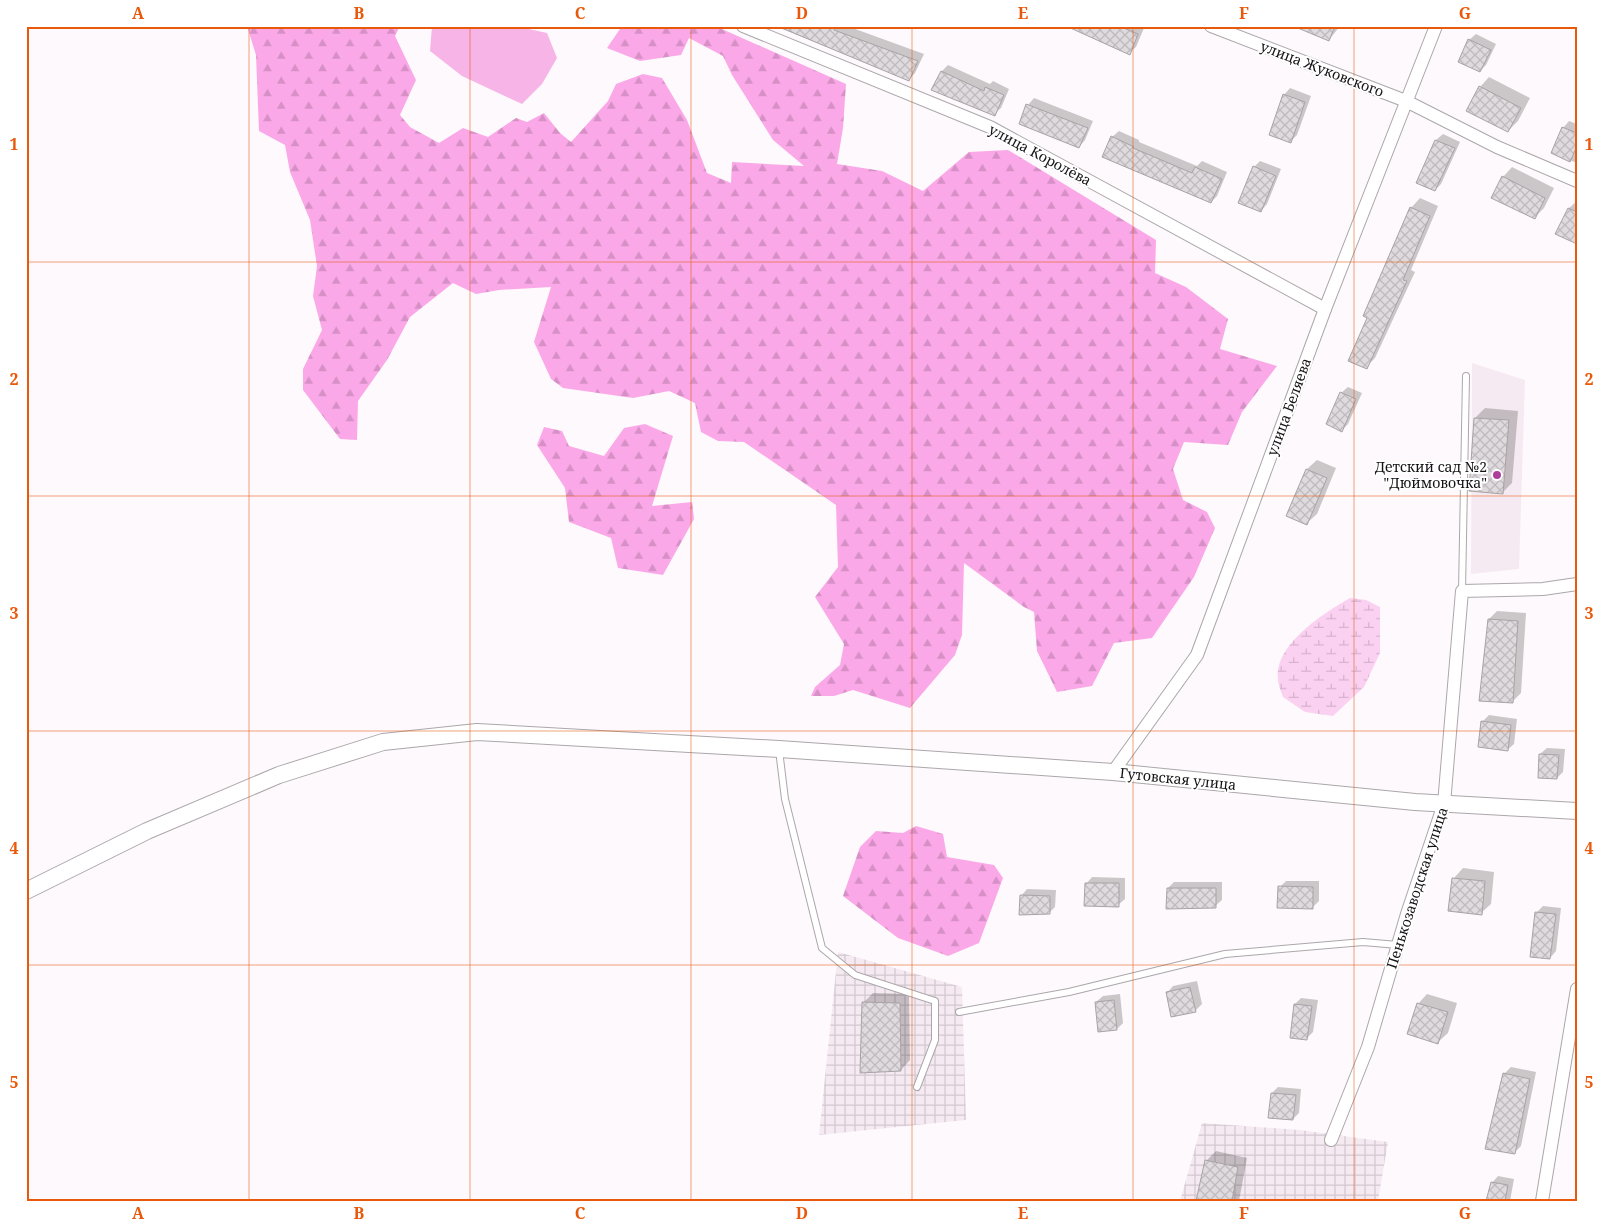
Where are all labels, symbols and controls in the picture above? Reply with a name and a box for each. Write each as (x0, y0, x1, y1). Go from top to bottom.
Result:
text: A (132, 2, 145, 24)
text: B (354, 2, 365, 24)
text: C (575, 2, 586, 24)
text: D (796, 2, 808, 24)
text: E (1018, 2, 1028, 24)
text: F (1239, 2, 1249, 24)
text: G (1459, 2, 1471, 24)
street label: улица Жуковского (1258, 36, 1387, 101)
street label: улица Королёва (986, 119, 1095, 190)
text: 1 (9, 133, 19, 155)
text: 1 (1584, 133, 1594, 155)
street label: улица Беляева (1262, 355, 1315, 458)
text: 2 (9, 368, 19, 390)
text: 2 (1584, 368, 1594, 390)
place label: Детский сад №2 "Дюймовочка" (1375, 457, 1487, 492)
marker: Детский сад №2 "Дюймовочка" (1491, 469, 1503, 481)
text: 3 (9, 602, 19, 624)
text: 3 (1584, 602, 1594, 624)
street label: Гутовская улица (1119, 763, 1237, 794)
street label: Пенькозаводская улица (1381, 805, 1452, 971)
text: 4 (9, 837, 19, 859)
text: 4 (1584, 837, 1594, 859)
text: 5 (9, 1071, 19, 1093)
text: 5 (1584, 1071, 1594, 1093)
text: A (132, 1202, 145, 1224)
text: B (354, 1202, 365, 1224)
text: C (575, 1202, 586, 1224)
text: D (796, 1202, 808, 1224)
text: E (1018, 1202, 1028, 1224)
text: F (1239, 1202, 1249, 1224)
text: G (1459, 1202, 1471, 1224)

